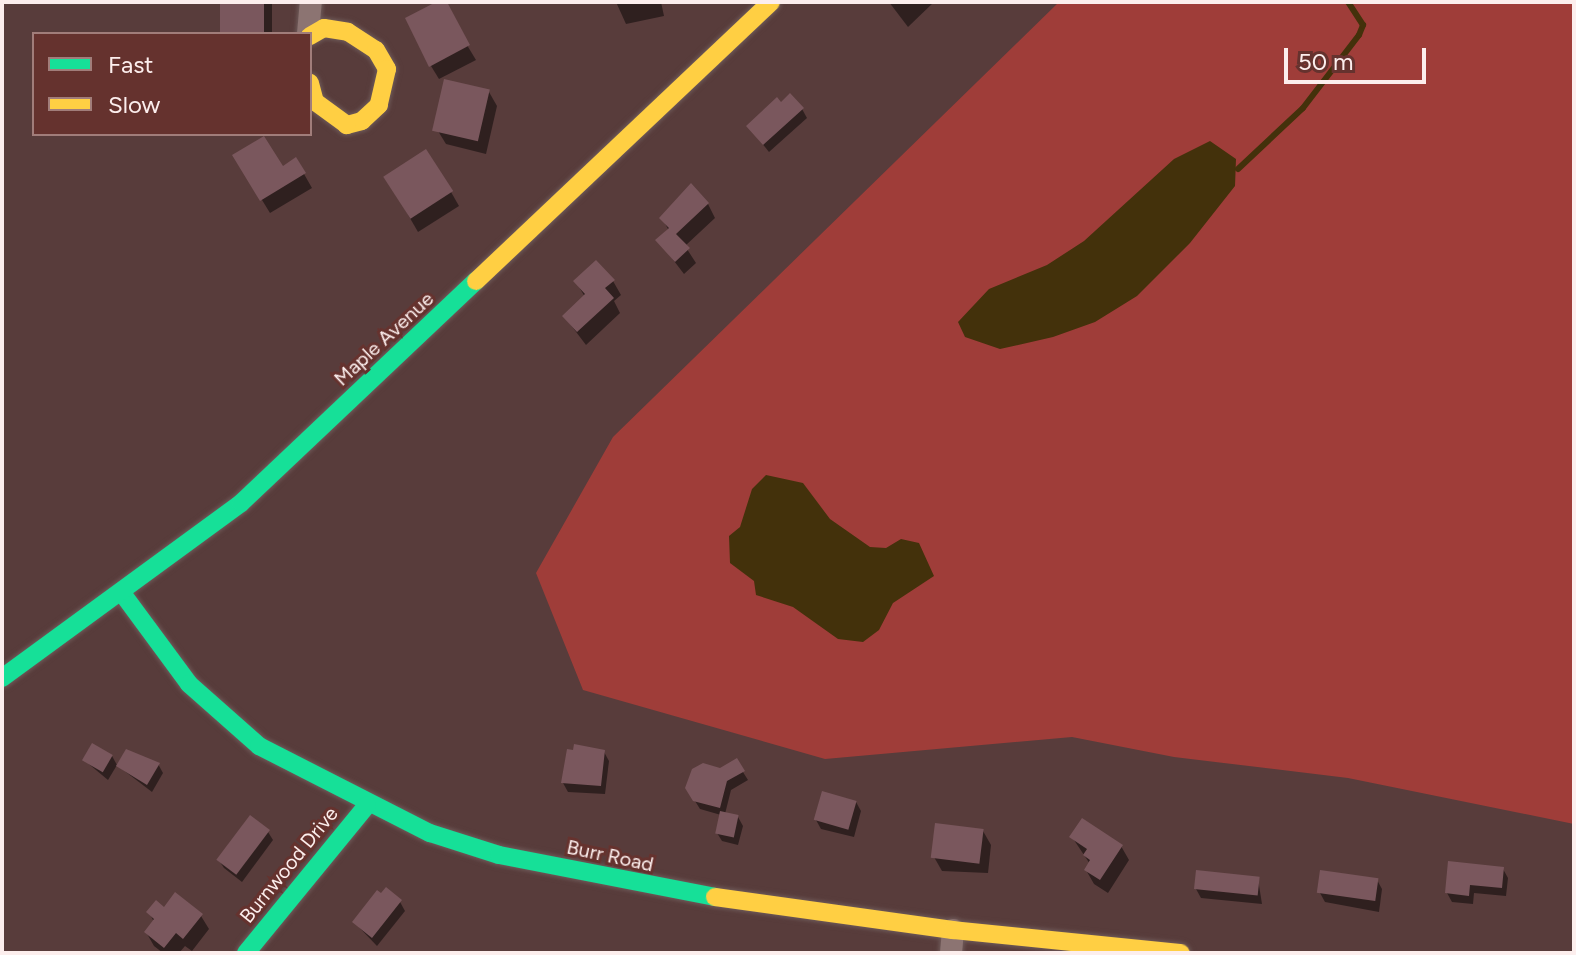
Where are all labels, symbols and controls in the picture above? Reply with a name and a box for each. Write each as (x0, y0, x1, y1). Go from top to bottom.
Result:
legend (32, 32, 312, 136)
scale bar (1288, 32, 1430, 82)
text: 50 m (1298, 47, 1354, 76)
text: Fast (108, 50, 153, 79)
text: Slow (108, 90, 160, 119)
street label: Maple Avenue (329, 287, 439, 391)
street label: Burnwood Drive (235, 802, 343, 928)
street label: Burr Road (565, 835, 655, 877)

